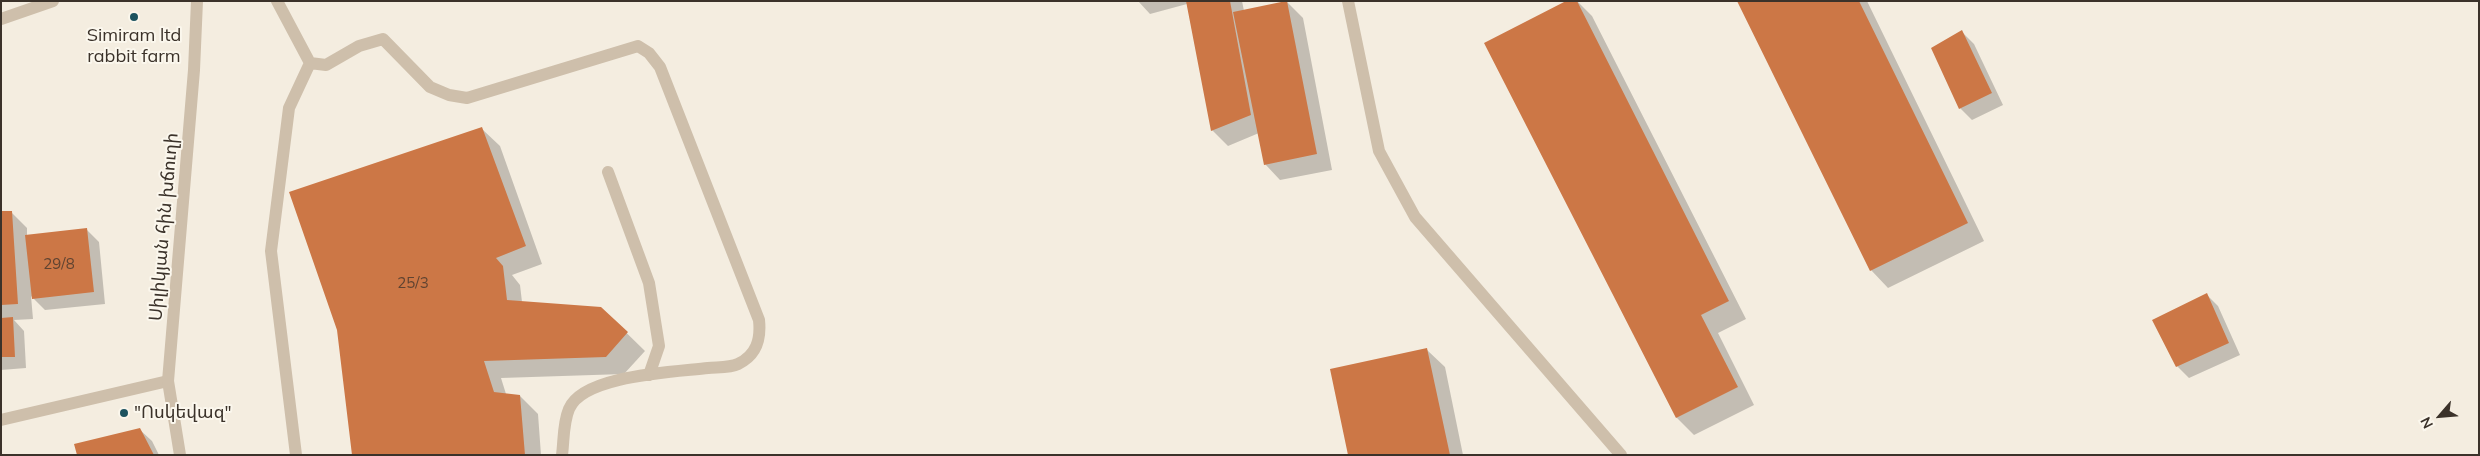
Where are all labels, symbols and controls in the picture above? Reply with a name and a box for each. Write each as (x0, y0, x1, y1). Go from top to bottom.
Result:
marker: Simiram ltd rabbit farm (128, 11, 140, 23)
place label: Simiram ltd rabbit farm (87, 25, 181, 68)
street label: Սիլիկյան հին խճուղի (145, 132, 183, 322)
house number: 29/8 (43, 255, 75, 273)
house number: 25/3 (397, 274, 429, 292)
north arrow (2415, 391, 2465, 441)
place label: "Ոսկեվազ" (134, 402, 232, 424)
marker: "Ոսկեվազ" (118, 407, 130, 419)
text: N (2416, 414, 2437, 432)

